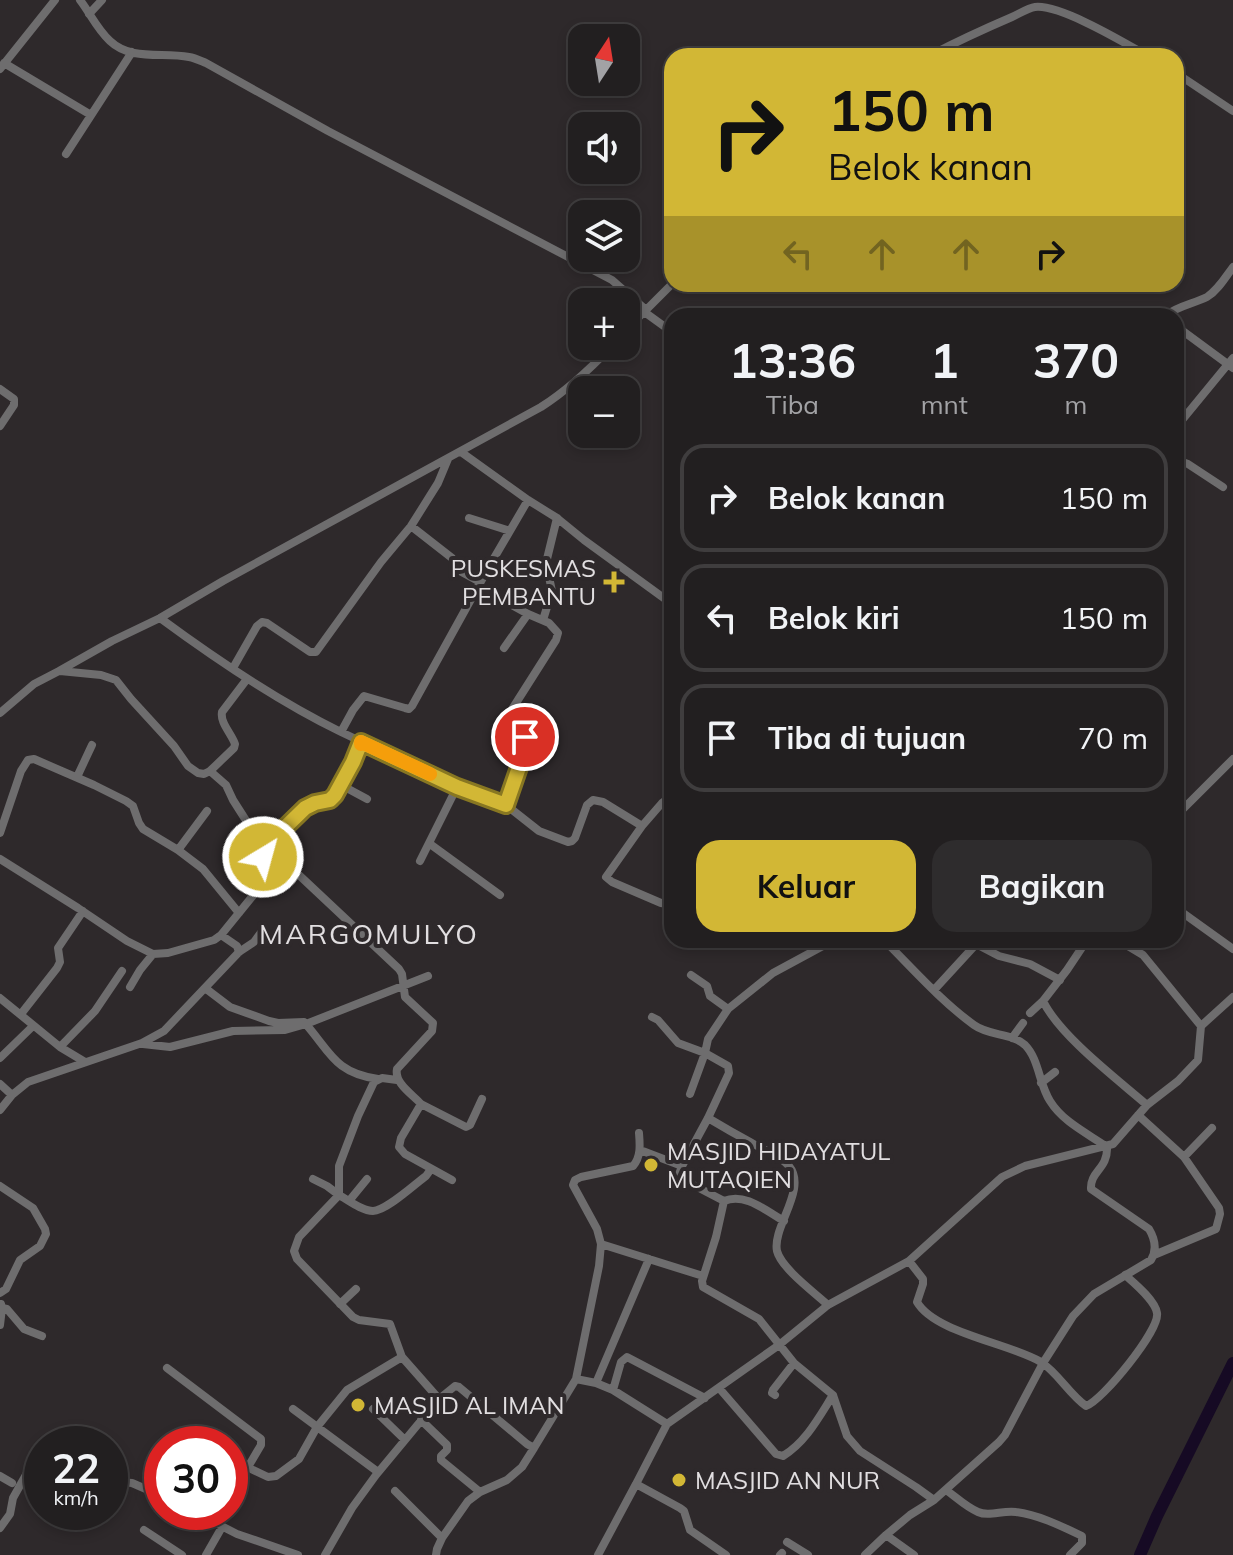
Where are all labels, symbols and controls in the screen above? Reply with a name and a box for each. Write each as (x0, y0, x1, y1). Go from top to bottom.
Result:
north arrow (568, 24, 640, 96)
map controls (568, 24, 640, 448)
text: 150 m (828, 75, 995, 145)
icon: right (696, 80, 800, 184)
button: sound (568, 112, 640, 184)
text: Belok kanan (828, 144, 1033, 189)
button: layers (568, 200, 640, 272)
icon: left (776, 232, 820, 276)
icon: ahead (860, 232, 904, 276)
icon: ahead (944, 232, 988, 276)
icon: right (1028, 232, 1072, 276)
button: + (568, 288, 640, 360)
text: 13:36 (729, 330, 856, 390)
text: 1 (930, 330, 959, 390)
text: 370 (1033, 330, 1119, 390)
button: − (568, 376, 640, 448)
text: Tiba (766, 388, 819, 421)
text: mnt (921, 388, 968, 421)
text: m (1065, 388, 1087, 421)
icon: right (700, 476, 744, 520)
text: Belok kanan (768, 479, 945, 517)
text: 150 m (1060, 479, 1148, 517)
place label: PUSKESMAS PEMBANTU (451, 553, 596, 611)
marker: PUSKESMAS PEMBANTU (603, 571, 625, 593)
icon: left (700, 596, 744, 640)
text: Belok kiri (768, 599, 900, 637)
text: 150 m (1060, 599, 1148, 637)
pin (491, 703, 559, 771)
icon: arrive (503, 715, 547, 759)
icon: arrive (700, 716, 744, 760)
text: Tiba di tujuan (768, 719, 966, 757)
text: 70 m (1078, 719, 1148, 757)
position arrow (221, 815, 305, 899)
button: Keluar (696, 840, 916, 932)
button: Bagikan (932, 840, 1152, 932)
district label: MARGOMULYO (259, 916, 479, 951)
place label: MASJID HIDAYATUL MUTAQIEN (667, 1136, 890, 1194)
marker: MASJID HIDAYATUL MUTAQIEN (642, 1156, 660, 1174)
place label: MASJID AL IMAN (374, 1390, 564, 1420)
marker: MASJID AL IMAN (349, 1396, 367, 1414)
speed limit sign: 30 (144, 1426, 248, 1530)
text: 22 (52, 1443, 100, 1493)
place label: MASJID AN NUR (695, 1465, 880, 1495)
marker: MASJID AN NUR (670, 1471, 688, 1489)
text: km/h (53, 1485, 99, 1510)

